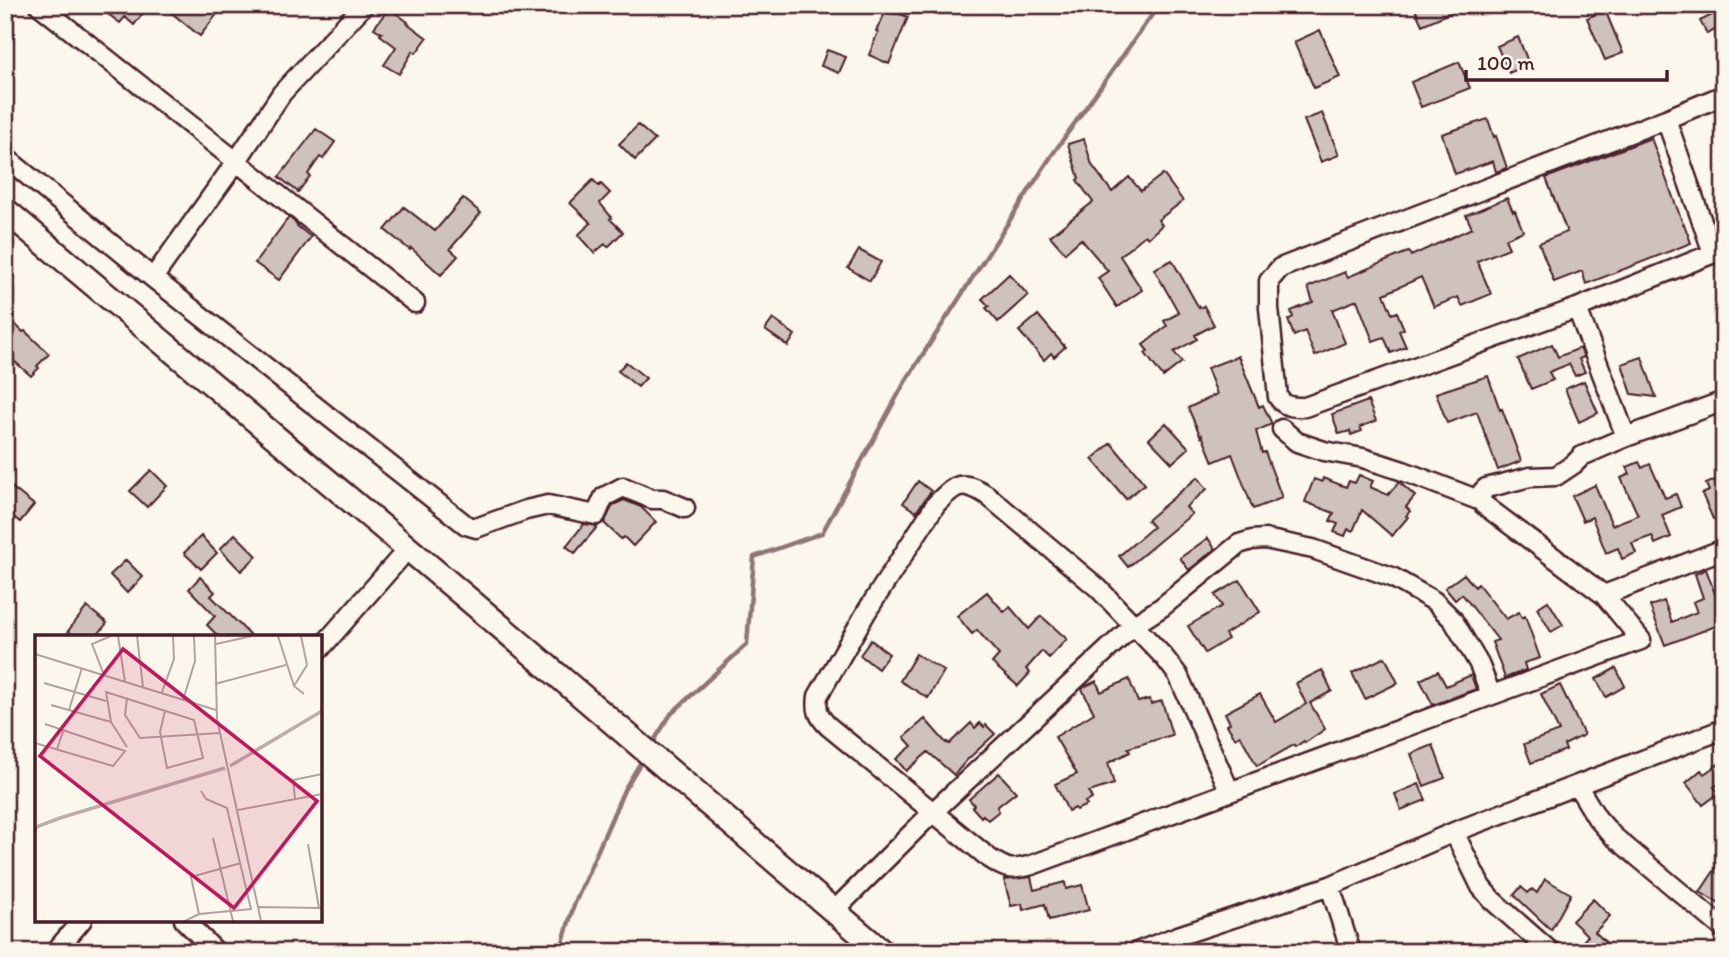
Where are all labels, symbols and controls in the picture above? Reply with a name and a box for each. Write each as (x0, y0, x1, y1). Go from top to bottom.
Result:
scale bar (1466, 38, 1668, 82)
text: 100 m (1477, 50, 1535, 75)
inset map (35, 635, 322, 922)

